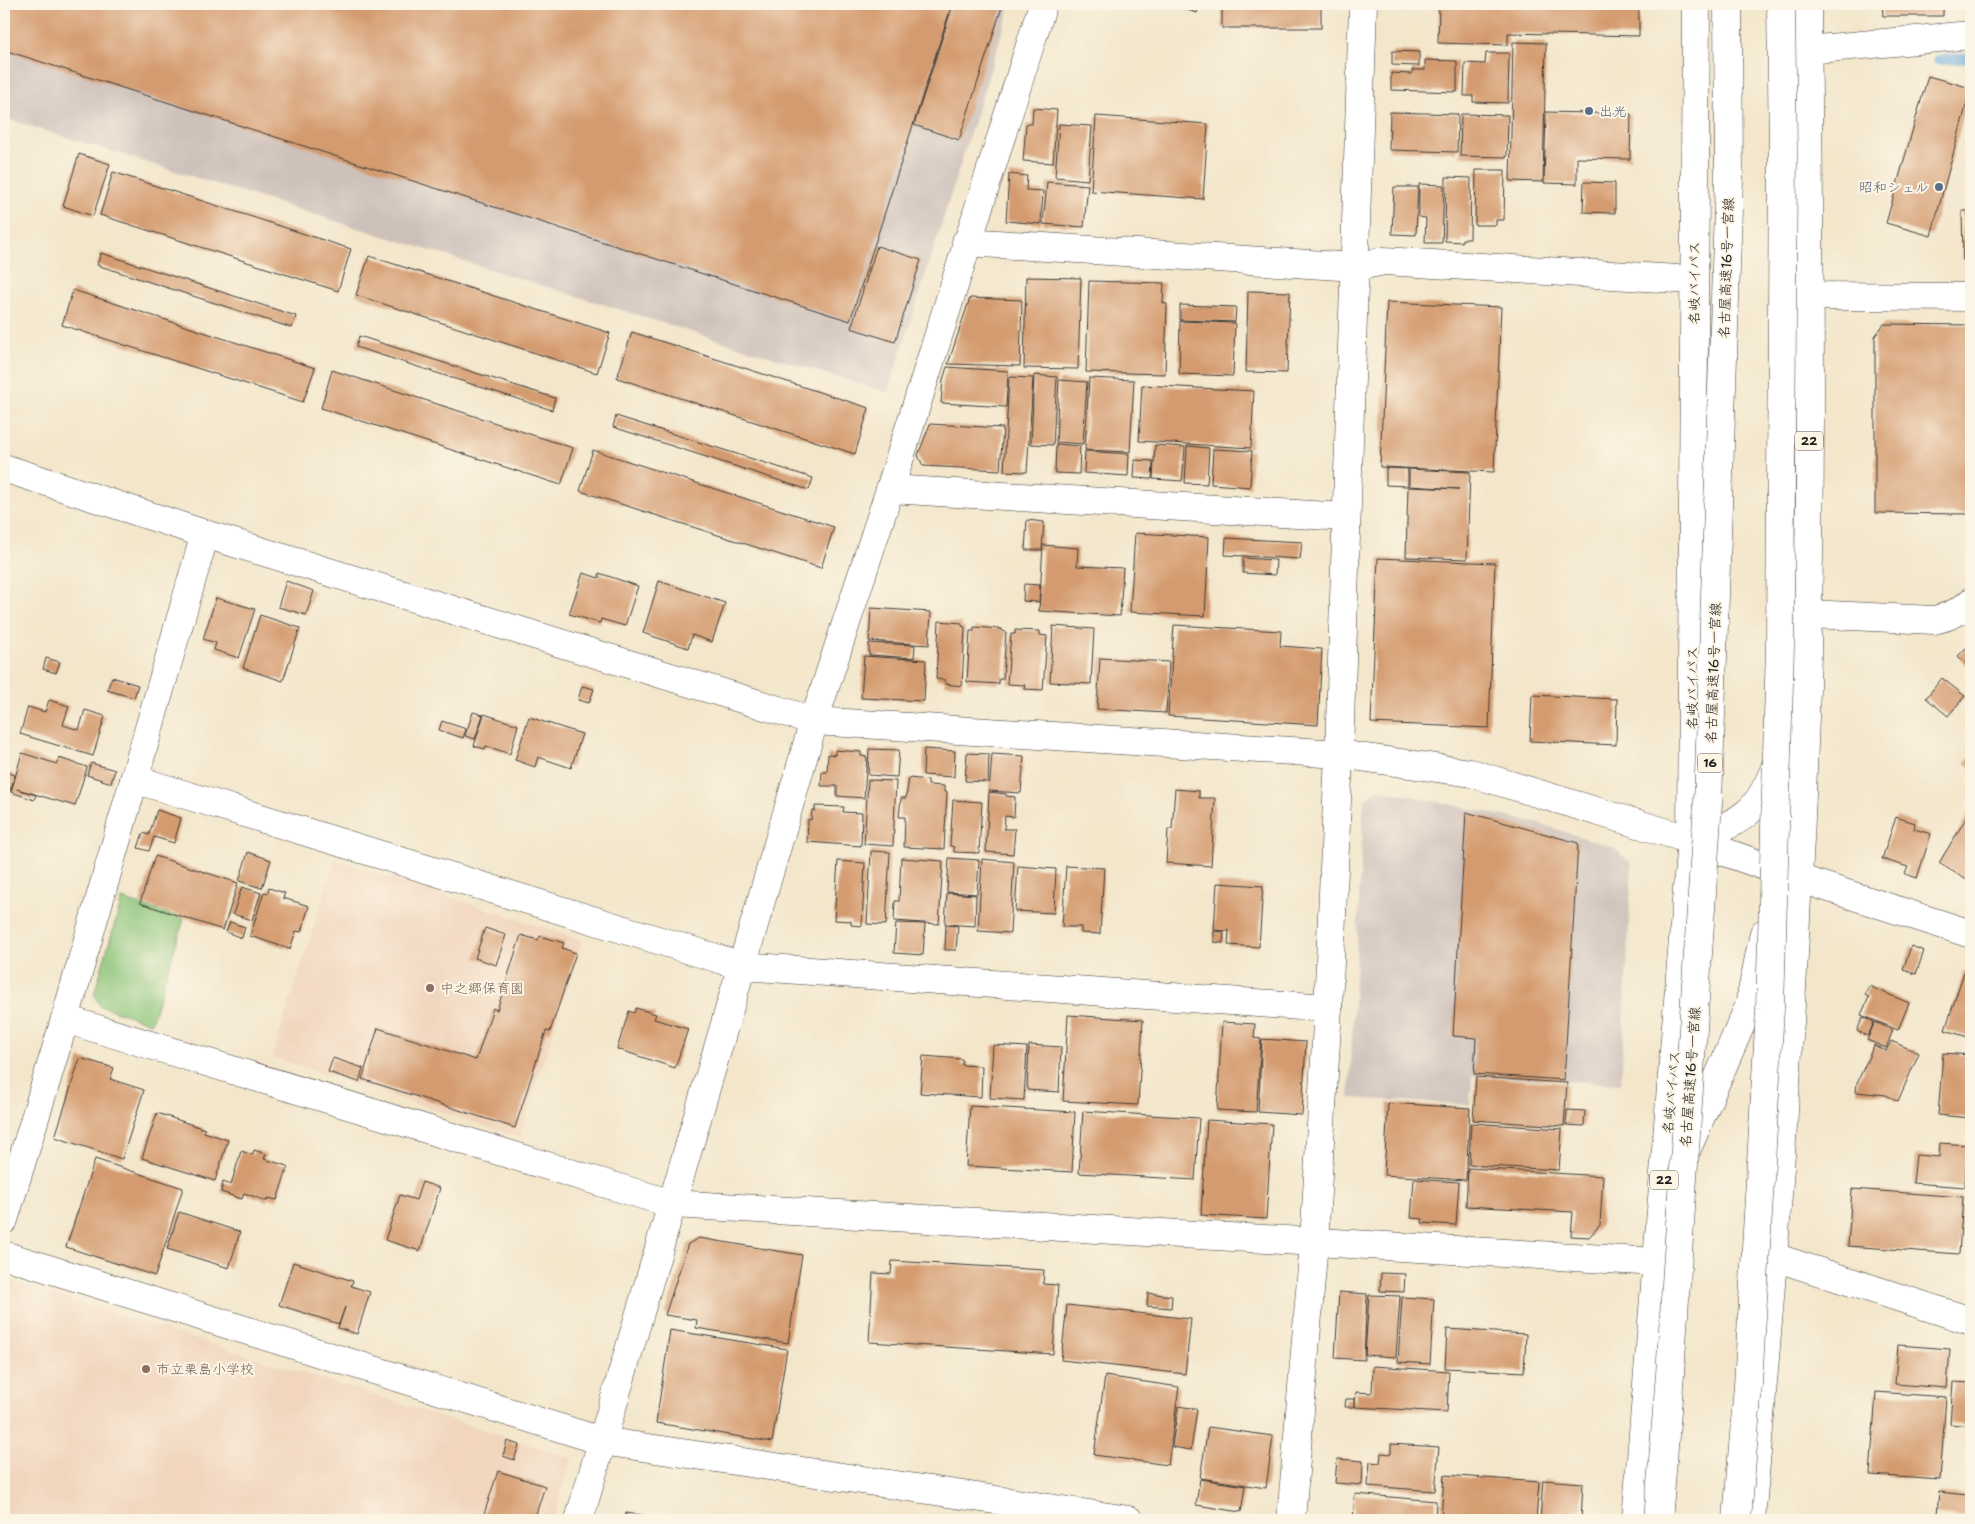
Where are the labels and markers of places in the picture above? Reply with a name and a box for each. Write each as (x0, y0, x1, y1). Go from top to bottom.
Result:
place label: 出光 (1599, 102, 1627, 120)
marker: 出光 (1583, 105, 1595, 117)
place label: 昭和シェル (1859, 178, 1929, 196)
marker: 昭和シェル (1933, 181, 1945, 193)
place label: 中之郷保育園 (440, 979, 524, 997)
marker: 中之郷保育園 (424, 982, 436, 994)
place label: 市立栗島小学校 (156, 1360, 254, 1378)
marker: 市立栗島小学校 (140, 1363, 152, 1375)

